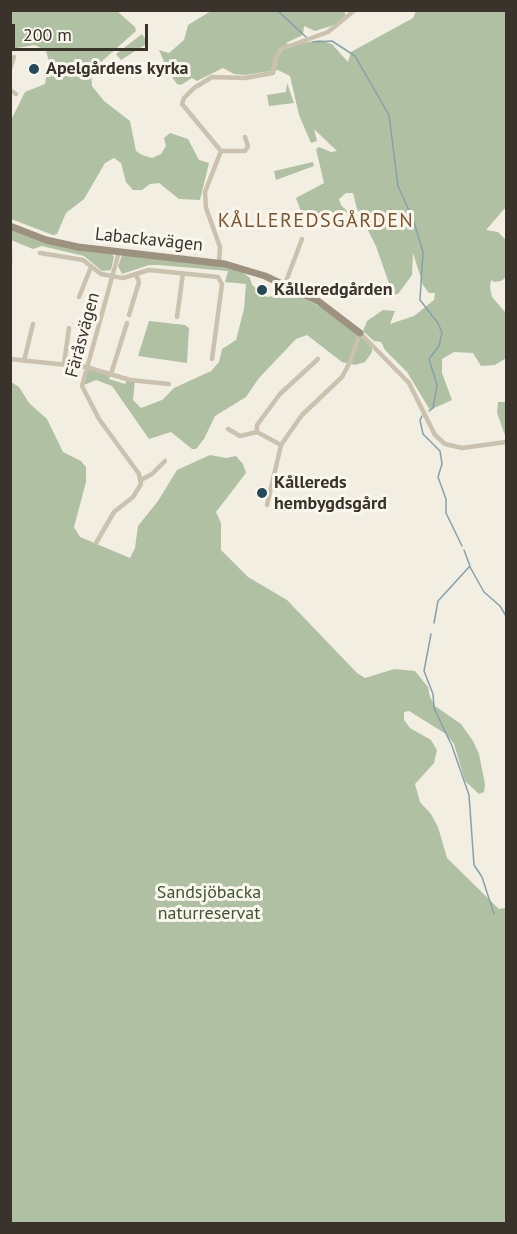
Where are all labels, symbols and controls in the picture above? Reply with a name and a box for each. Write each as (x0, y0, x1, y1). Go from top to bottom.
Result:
scale bar (15, 12, 152, 50)
text: 200 m (23, 23, 72, 46)
place label: Apelgårdens kyrka (46, 58, 189, 80)
marker: Apelgårdens kyrka (27, 62, 41, 76)
district label: KÅLLEREDSGÅRDEN (218, 209, 414, 233)
street label: Labackavägen (94, 224, 204, 256)
place label: Kålleredgården (274, 279, 393, 301)
marker: Kålleredgården (255, 283, 269, 297)
street label: Färåsvägen (61, 290, 105, 380)
place label: Kållereds hembygdsgård (274, 472, 387, 514)
marker: Kållereds hembygdsgård (255, 486, 269, 500)
park label: Sandsjöbacka naturreservat (157, 882, 261, 924)

